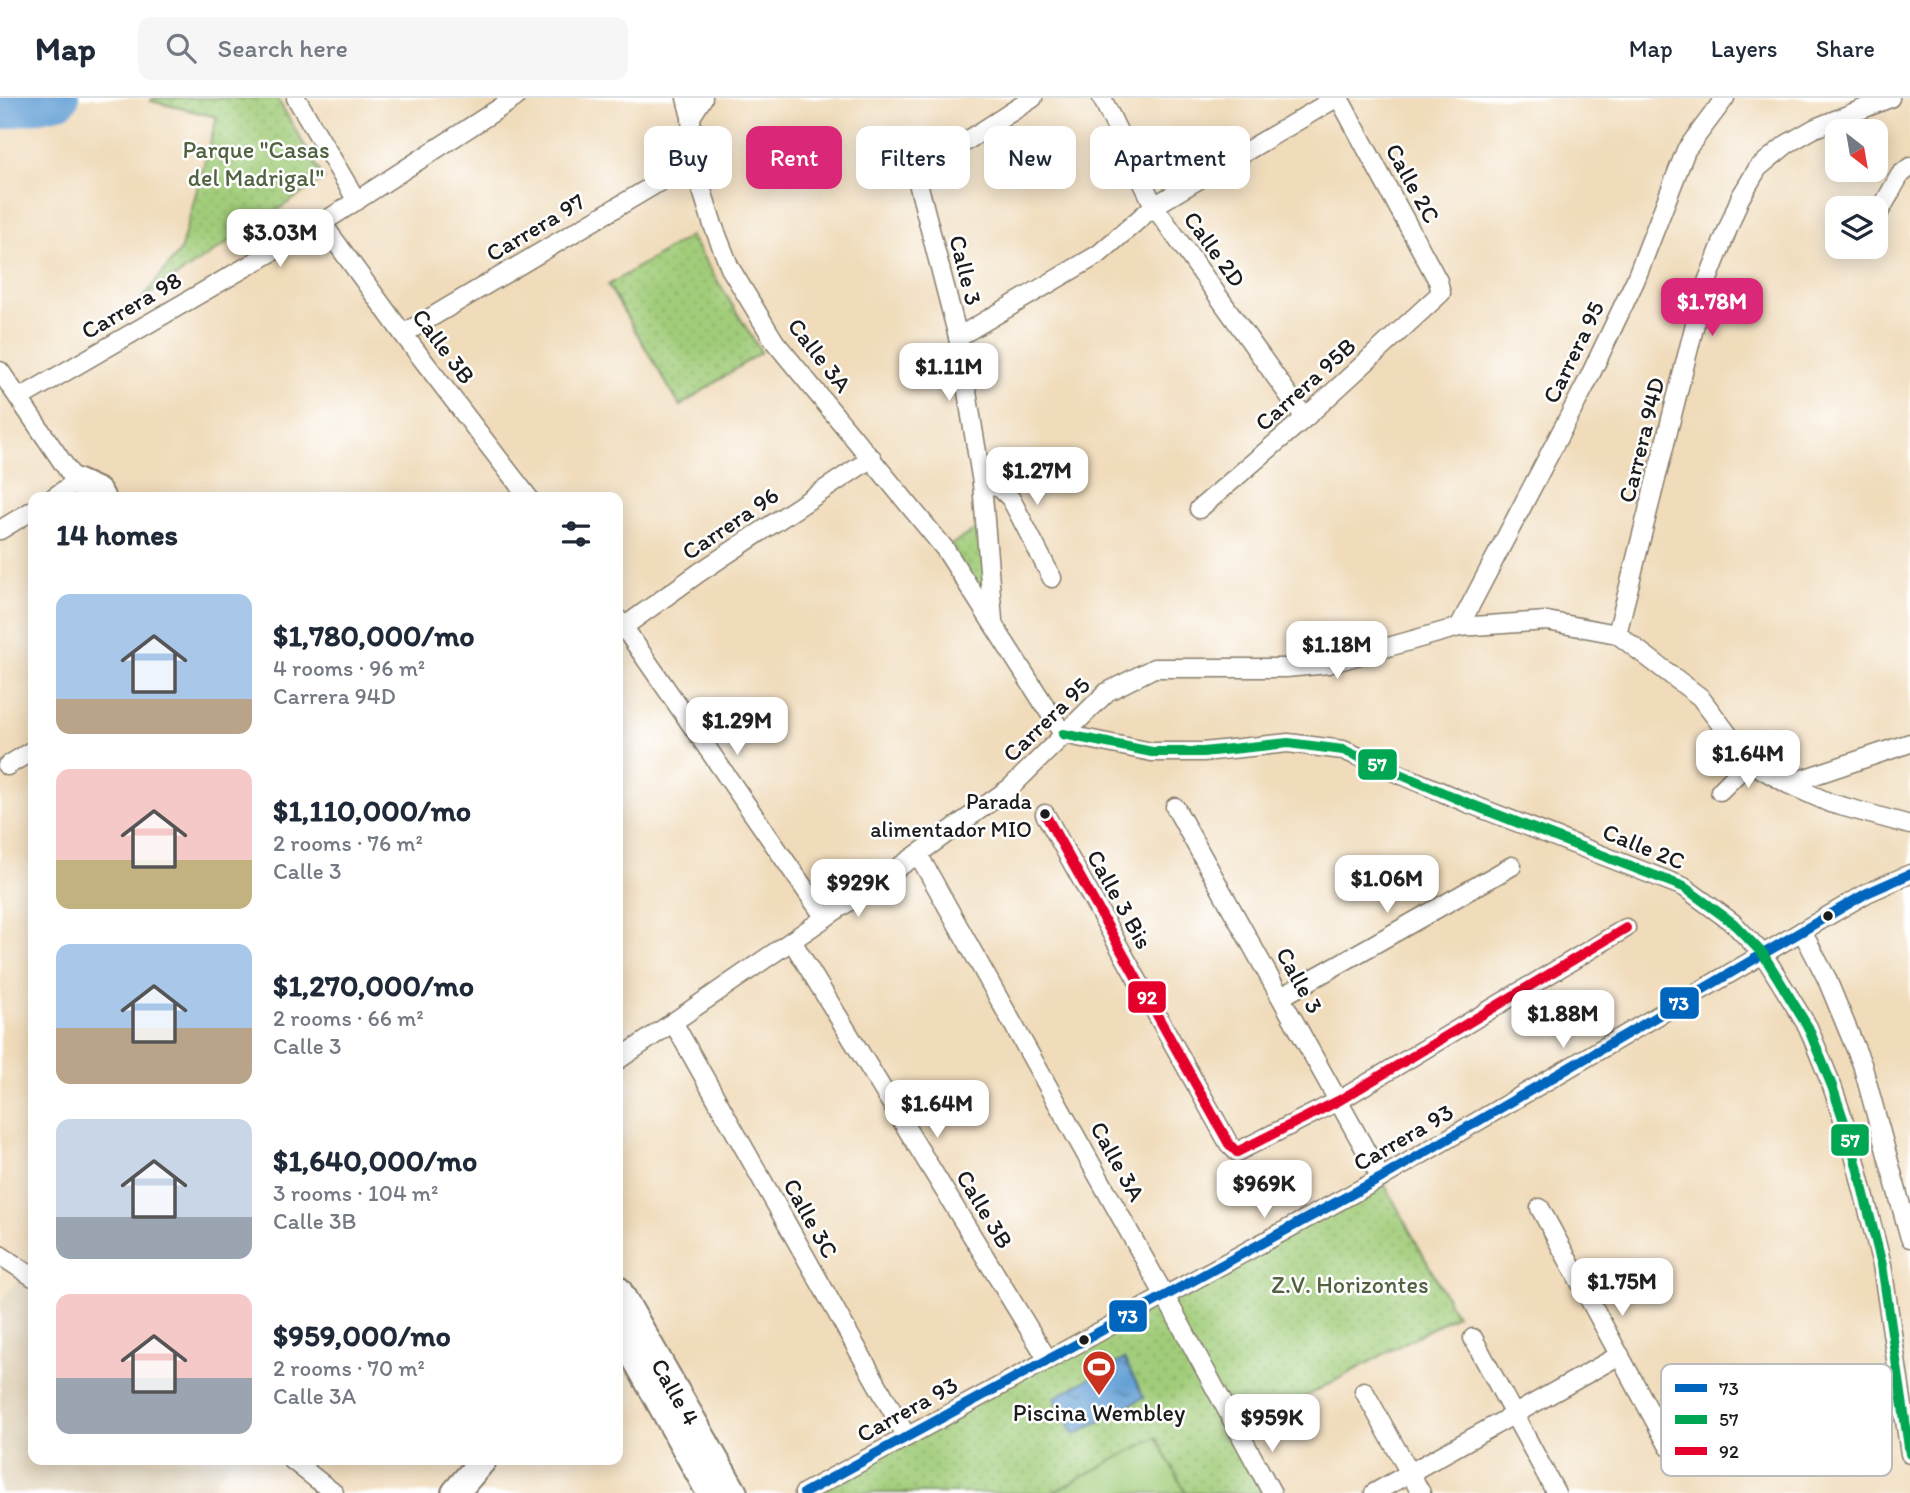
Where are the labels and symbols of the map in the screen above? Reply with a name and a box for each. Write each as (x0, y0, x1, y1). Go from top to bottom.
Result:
north arrow (1825, 119, 1888, 182)
park label: Parque "Casas del Madrigal" (182, 135, 330, 192)
street label: Calle 2C (1379, 138, 1447, 228)
street label: Carrera 97 (480, 186, 590, 268)
street label: Calle 2D (1178, 205, 1252, 293)
pin: $3.03M (223, 209, 337, 269)
street label: Calle 3 (943, 232, 989, 308)
street label: Carrera 98 (76, 265, 186, 345)
pin: $1.78M (1655, 278, 1769, 338)
street label: Carrera 95 (1536, 296, 1610, 408)
street label: Calle 3B (406, 303, 482, 389)
street label: Calle 3A (782, 312, 858, 398)
street label: Carrera 95B (1248, 331, 1362, 437)
pin: $1.11M (892, 344, 1006, 403)
street label: Carrera 94D (1611, 374, 1671, 506)
pin: $1.27M (980, 448, 1094, 507)
street label: Carrera 96 (676, 480, 784, 566)
pin: $1.18M (1280, 622, 1394, 681)
street label: Carrera 95 (996, 670, 1096, 768)
pin: $1.29M (680, 698, 794, 757)
pin: $1.64M (1691, 730, 1805, 790)
line badge: 57 (1357, 748, 1398, 781)
text: 57 (1367, 753, 1387, 776)
place label: Parada alimentador MIO (870, 788, 1033, 843)
marker: Parada alimentador MIO (1038, 807, 1052, 821)
street label: Calle 2C (1599, 816, 1689, 876)
street label: Calle 3 Bis (1081, 844, 1159, 954)
pin: $1.06M (1330, 856, 1444, 915)
pin: $929K (809, 860, 907, 919)
unlabelled marker (1821, 909, 1835, 923)
street label: Calle 3 (1270, 942, 1330, 1018)
line badge: 92 (1127, 980, 1167, 1014)
text: 92 (1137, 986, 1157, 1009)
line badge: 73 (1659, 986, 1700, 1020)
pin: $1.88M (1506, 990, 1620, 1050)
text: 73 (1668, 992, 1689, 1015)
pin: $1.64M (880, 1080, 994, 1140)
street label: Carrera 93 (1348, 1097, 1458, 1177)
street label: Calle 3A (1084, 1116, 1152, 1206)
line badge: 57 (1830, 1123, 1870, 1157)
text: 57 (1840, 1129, 1860, 1152)
pin: $969K (1215, 1160, 1313, 1220)
street label: Calle 3B (950, 1164, 1020, 1254)
street label: Calle 3C (777, 1173, 845, 1263)
pin: $1.75M (1565, 1258, 1679, 1318)
park label: Z.V. Horizontes (1271, 1270, 1429, 1299)
line badge: 73 (1108, 1299, 1148, 1333)
text: 73 (1117, 1305, 1138, 1328)
unlabelled marker (1077, 1333, 1091, 1347)
sports icon: Piscina Wembley (1080, 1348, 1118, 1397)
street label: Calle 4 (645, 1353, 707, 1430)
legend (1661, 1364, 1892, 1476)
street label: Carrera 93 (851, 1369, 963, 1449)
text: 73 (1719, 1377, 1739, 1400)
pin: $959K (1223, 1394, 1321, 1454)
place label: Piscina Wembley (1013, 1398, 1185, 1427)
text: 57 (1719, 1408, 1738, 1431)
text: 92 (1719, 1440, 1739, 1463)

